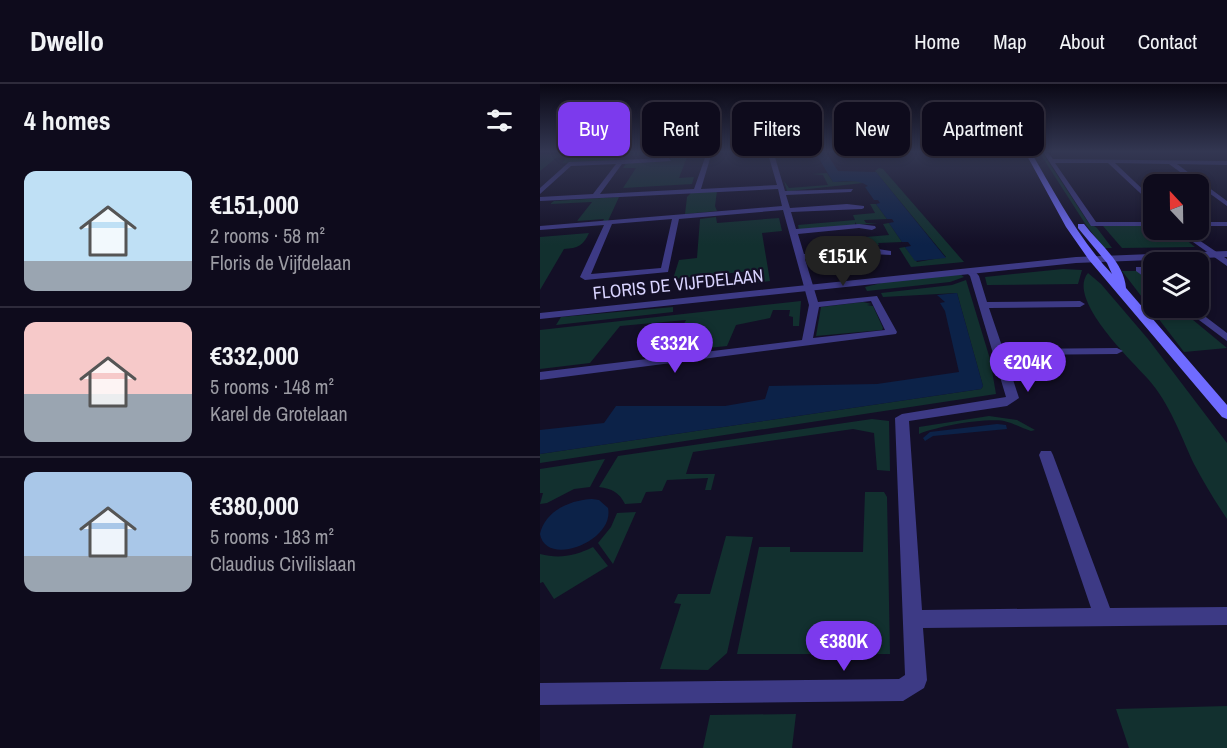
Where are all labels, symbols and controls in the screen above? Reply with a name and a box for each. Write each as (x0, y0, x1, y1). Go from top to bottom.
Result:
text: Dwello (30, 22, 104, 60)
text: Home (914, 27, 960, 56)
text: Map (993, 27, 1027, 56)
text: About (1060, 27, 1105, 56)
text: Contact (1138, 27, 1197, 56)
chip: Buy (558, 102, 630, 156)
chip: Rent (642, 102, 720, 156)
chip: Filters (732, 102, 822, 156)
chip: New (834, 102, 910, 156)
chip: Apartment (922, 102, 1044, 156)
text: 4 homes (24, 103, 111, 138)
icon: filters (483, 104, 516, 137)
north arrow (1143, 174, 1209, 240)
map controls (1143, 174, 1209, 318)
text: €151,000 (210, 187, 299, 222)
icon: home (72, 195, 144, 267)
text: 2 rooms · 58 m² (210, 222, 325, 249)
pin: €151K (801, 236, 885, 287)
text: €151K (819, 242, 867, 269)
text: Floris de Vijfdelaan (210, 249, 351, 276)
button: layers (1143, 252, 1209, 318)
street label: FLORIS DE VIJFDELAAN (591, 263, 765, 305)
pin: €332K (633, 323, 717, 374)
text: €332K (651, 329, 699, 356)
text: €332,000 (210, 338, 299, 373)
pin: €204K (986, 342, 1070, 393)
icon: home (72, 346, 144, 418)
text: €204K (1004, 348, 1052, 375)
text: 5 rooms · 148 m² (210, 373, 334, 400)
text: Karel de Grotelaan (210, 400, 348, 427)
text: €380,000 (210, 488, 299, 523)
icon: home (72, 496, 144, 568)
text: 5 rooms · 183 m² (210, 523, 334, 550)
text: Claudius Civilislaan (210, 550, 356, 577)
pin: €380K (802, 621, 886, 672)
text: €380K (820, 627, 868, 654)

